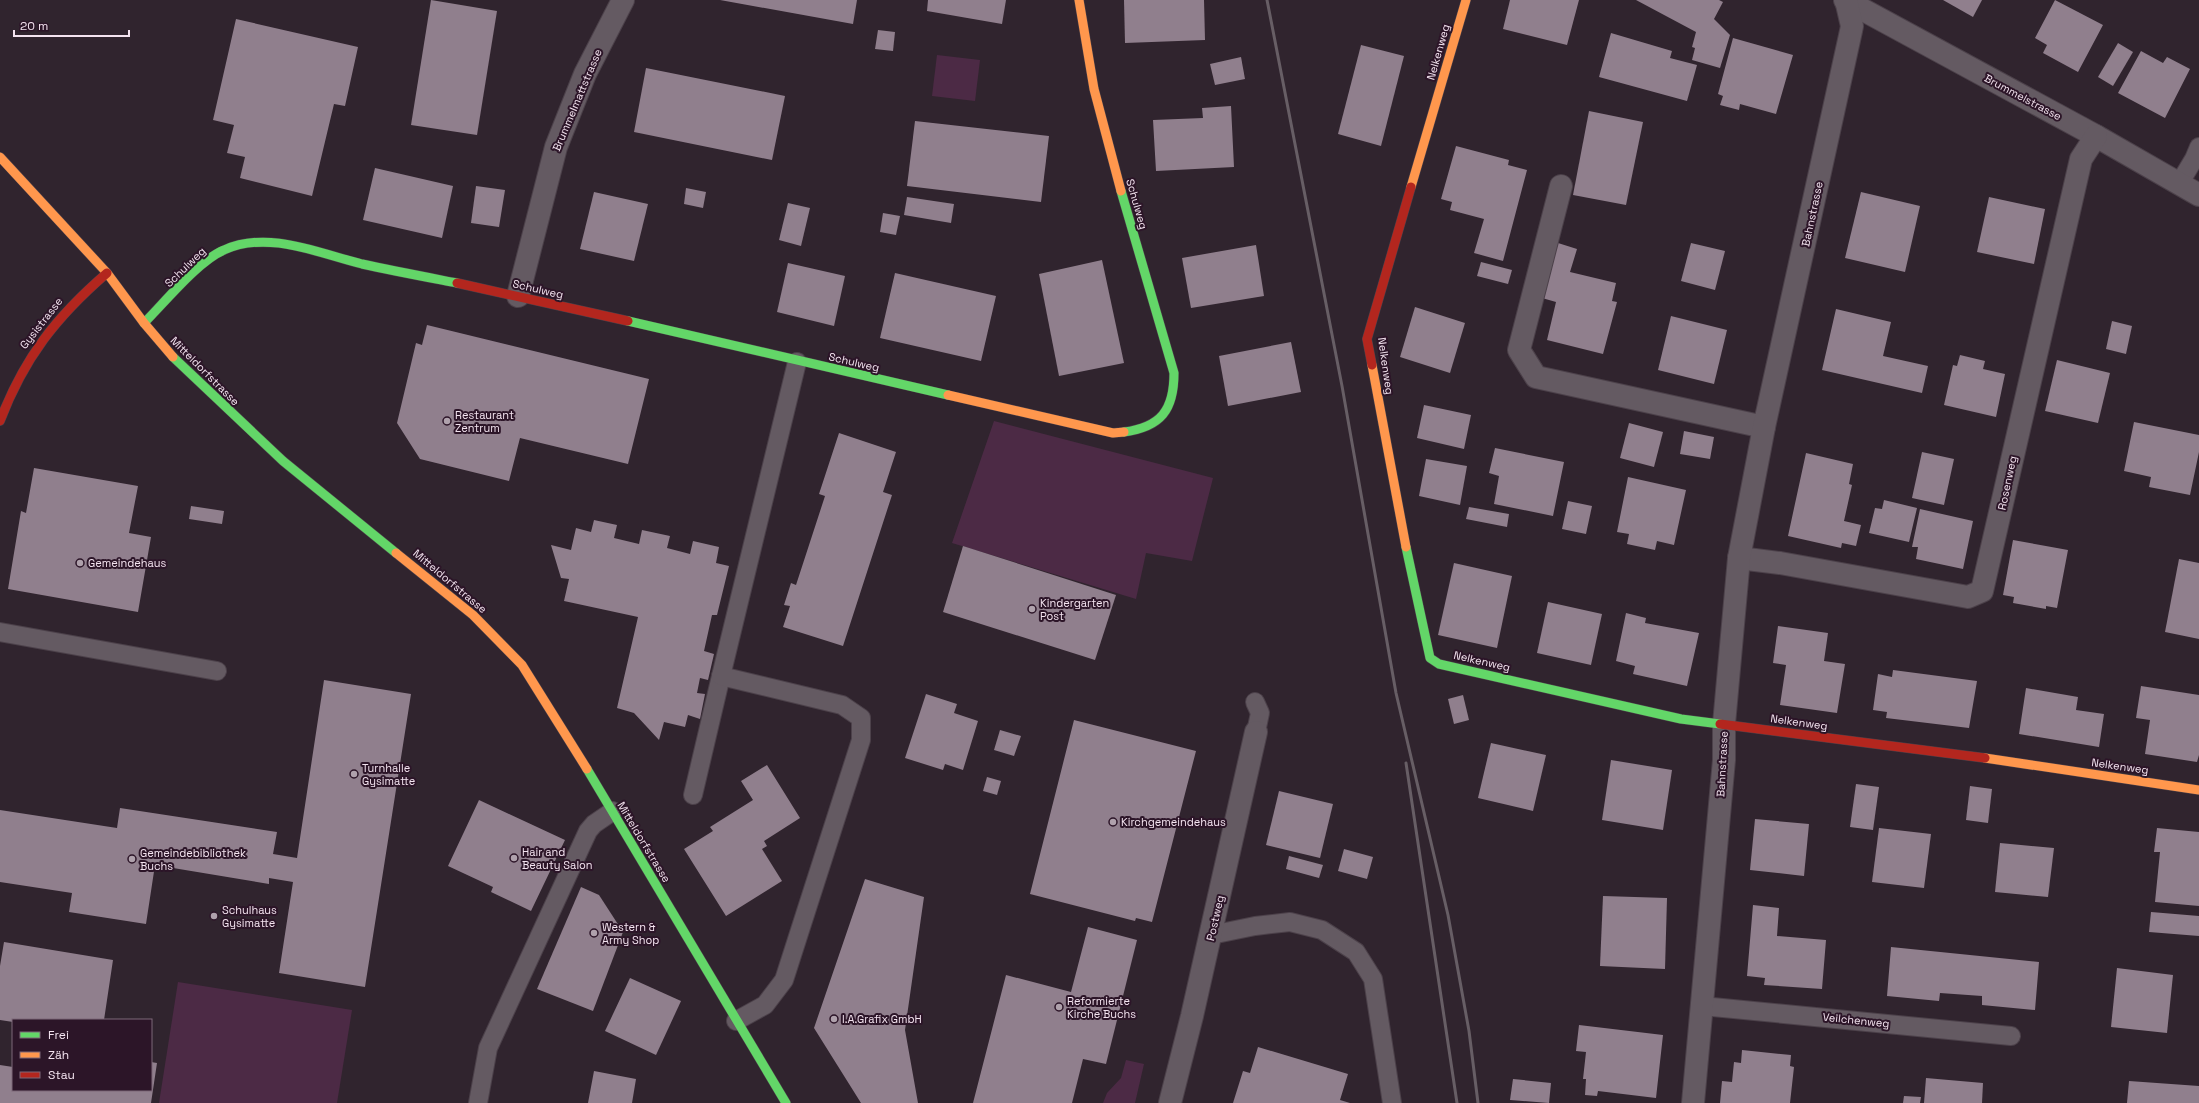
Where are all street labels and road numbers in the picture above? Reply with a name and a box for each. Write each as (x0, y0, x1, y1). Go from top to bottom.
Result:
street label: Nelkenweg (1423, 22, 1453, 82)
street label: Brummelmattstrasse (549, 47, 605, 153)
street label: Brummelstrasse (1982, 71, 2064, 123)
street label: Schulweg (1123, 177, 1151, 231)
street label: Bahnstrasse (1798, 180, 1826, 248)
street label: Schulweg (162, 244, 208, 290)
street label: Schulweg (511, 276, 565, 302)
street label: Gysistrasse (17, 294, 65, 352)
street label: Mitteldorfstrasse (168, 334, 242, 408)
street label: Nelkenweg (1375, 336, 1397, 396)
street label: Schulweg (827, 349, 881, 375)
street label: Rosenweg (1994, 455, 2020, 511)
street label: Mitteldorfstrasse (410, 546, 490, 616)
street label: Nelkenweg (1452, 648, 1512, 674)
street label: Nelkenweg (1769, 711, 1829, 733)
street label: Bahnstrasse (1713, 731, 1731, 797)
street label: Nelkenweg (2090, 755, 2150, 777)
street label: Mitteldorfstrasse (614, 799, 674, 885)
street label: Postweg (1203, 894, 1227, 942)
street label: Veilchenweg (1822, 1010, 1890, 1030)

